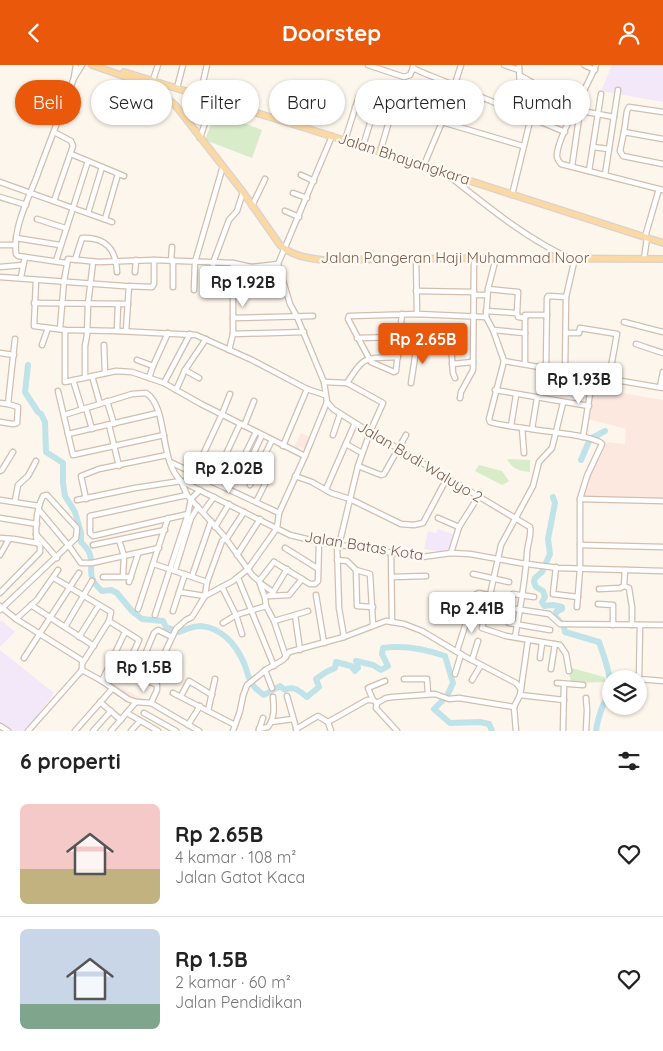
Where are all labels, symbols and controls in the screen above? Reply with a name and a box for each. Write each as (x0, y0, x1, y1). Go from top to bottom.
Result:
icon: back (20, 19, 48, 47)
text: Doorstep (282, 19, 381, 47)
icon: person (615, 19, 643, 47)
chip: Beli (15, 80, 81, 125)
chip: Sewa (91, 80, 172, 125)
chip: Filter (182, 80, 259, 125)
chip: Baru (269, 80, 345, 125)
chip: Apartemen (355, 80, 484, 125)
chip: Rumah (494, 80, 590, 125)
street label: Jalan Bhayangkara (336, 128, 473, 189)
street label: Jalan Pangeran Haji Muhammad Noor (321, 248, 590, 267)
pin: Rp 1.92B (191, 265, 295, 308)
text: Rp 1.92B (211, 272, 275, 292)
pin: Rp 2.65B (371, 323, 475, 365)
text: Rp 2.65B (389, 329, 457, 349)
pin: Rp 1.93B (527, 363, 631, 405)
text: Rp 1.93B (547, 369, 611, 389)
street label: Jalan Budi Waluyo 2 (354, 417, 486, 507)
pin: Rp 2.02B (177, 451, 281, 494)
text: Rp 2.02B (195, 458, 263, 478)
street label: Jalan Batas Kota (303, 527, 425, 564)
pin: Rp 2.41B (420, 591, 524, 634)
text: Rp 2.41B (440, 598, 504, 618)
pin: Rp 1.5B (98, 651, 190, 693)
text: Rp 1.5B (116, 657, 172, 677)
map controls (602, 670, 647, 715)
button: layers (602, 670, 647, 715)
icon: filters (615, 747, 643, 775)
text: 6 properti (20, 748, 121, 774)
text: Rp 2.65B (175, 821, 263, 847)
icon: home (60, 824, 120, 884)
icon: heart (615, 840, 643, 868)
text: 4 kamar · 108 m² (175, 847, 296, 867)
text: Jalan Gatot Kaca (175, 867, 305, 887)
text: Rp 1.5B (175, 946, 248, 972)
icon: home (60, 949, 120, 1009)
icon: heart (615, 965, 643, 993)
text: 2 kamar · 60 m² (175, 972, 291, 992)
text: Jalan Pendidikan (175, 992, 302, 1012)

